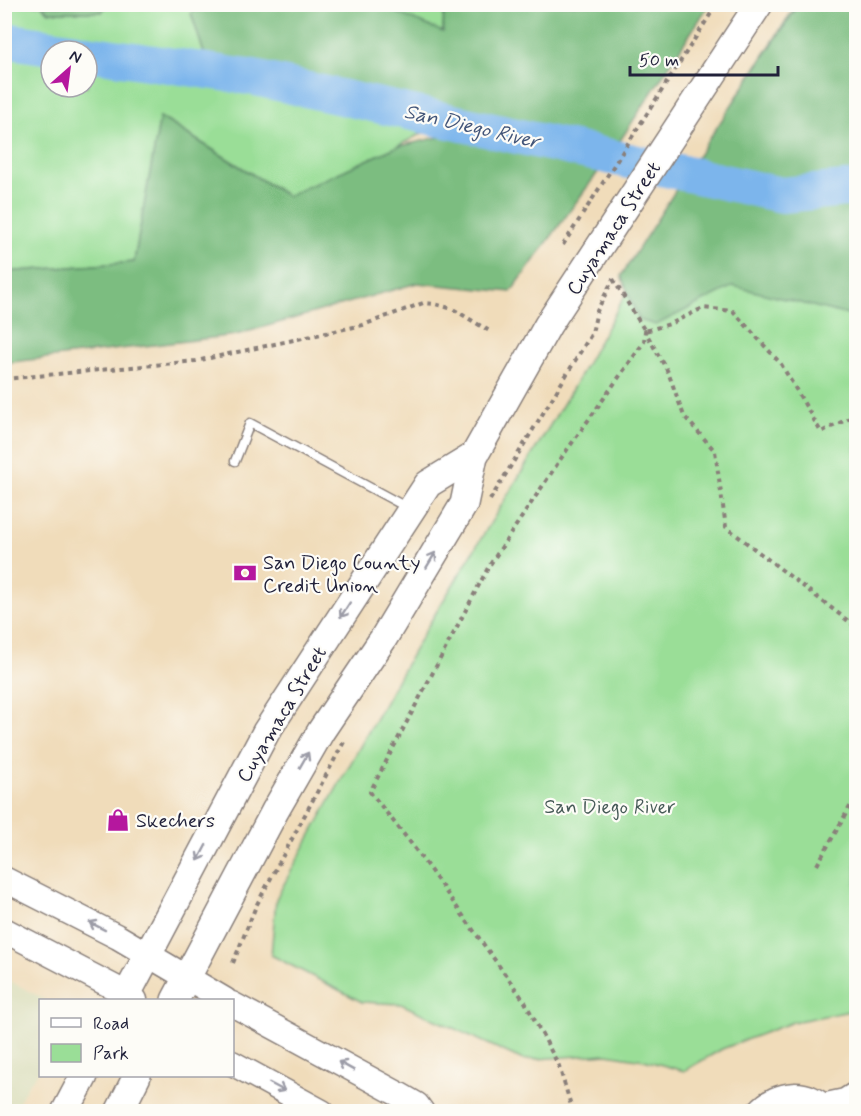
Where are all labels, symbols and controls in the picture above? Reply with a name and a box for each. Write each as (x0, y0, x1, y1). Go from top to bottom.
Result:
north arrow (39, 39, 99, 99)
scale bar (630, 39, 778, 77)
text: N (66, 45, 85, 69)
text: 50 m (639, 49, 679, 73)
water label: San Diego River (401, 98, 544, 157)
street label: Cuyamaca Street (561, 157, 668, 301)
place label: San Diego County Credit Union (263, 550, 421, 600)
one-way arrow (425, 552, 437, 569)
bank icon: San Diego County Credit Union (232, 560, 258, 586)
one-way arrow (339, 602, 351, 618)
street label: Cuyamaca Street (231, 642, 334, 788)
one-way arrow (298, 752, 310, 769)
park label: San Diego River (544, 794, 676, 821)
shop icon: Skechers (105, 807, 131, 833)
place label: Skechers (136, 808, 215, 835)
one-way arrow (196, 843, 207, 861)
one-way arrow (88, 920, 106, 931)
legend (39, 999, 234, 1077)
text: Road (93, 1012, 129, 1036)
text: Park (93, 1042, 129, 1066)
one-way arrow (338, 1060, 356, 1071)
one-way arrow (268, 1081, 285, 1093)

